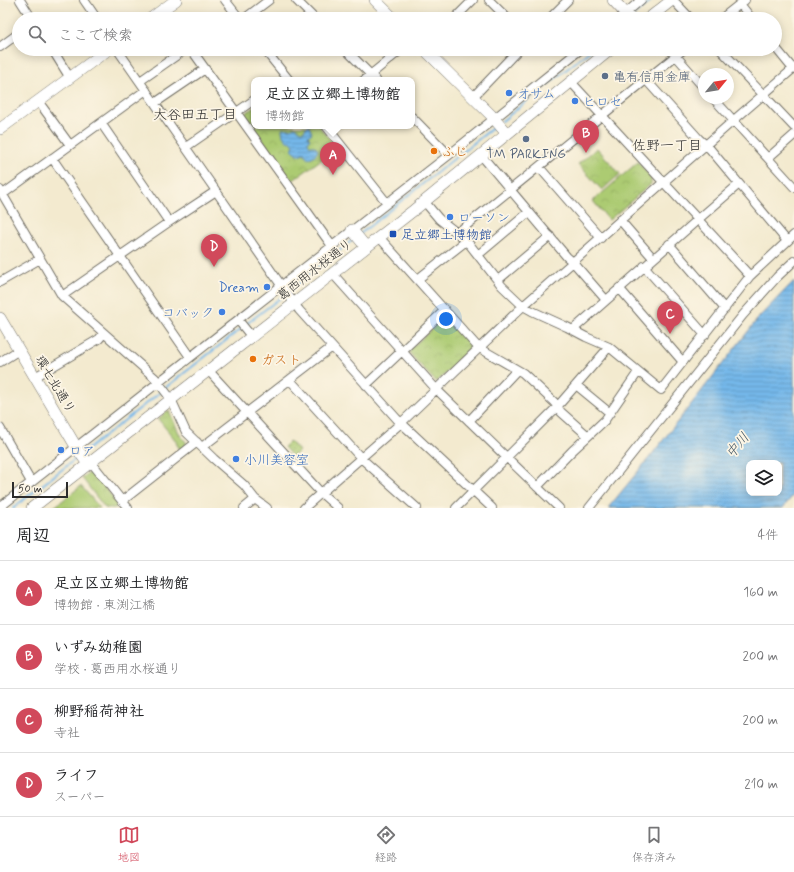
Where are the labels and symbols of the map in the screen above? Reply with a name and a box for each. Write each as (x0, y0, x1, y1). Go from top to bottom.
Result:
north arrow (698, 68, 734, 104)
place label: 亀有信用金庫 (613, 69, 691, 86)
marker: 亀有信用金庫 (600, 71, 610, 81)
place label: オサム (517, 86, 555, 103)
marker: オサム (504, 88, 514, 98)
place label: ヒロセ (583, 94, 622, 111)
marker: ヒロセ (570, 96, 580, 106)
district label: 大谷田五丁目 (153, 106, 237, 124)
pin: B (573, 120, 599, 153)
marker: TM PARKING (521, 134, 531, 144)
district label: 佐野一丁目 (632, 137, 702, 155)
pin: A (320, 142, 346, 175)
place label: ふじ (442, 144, 468, 161)
marker: ふじ (429, 146, 439, 156)
place label: TM PARKING (486, 146, 566, 163)
place label: ローソン (458, 210, 510, 227)
marker: ローソン (445, 212, 455, 222)
place label: 足立郷土博物館 (401, 227, 492, 244)
marker: 足立郷土博物館 (388, 229, 398, 239)
pin: D (201, 234, 227, 267)
street label: 葛西用水桜通り (274, 235, 356, 305)
place label: Dream (219, 280, 259, 297)
marker: Dream (262, 282, 272, 292)
pin: C (657, 301, 683, 334)
place label: コバック (162, 305, 214, 322)
marker: コバック (217, 307, 227, 317)
your location (436, 309, 456, 329)
place label: ガスト (261, 352, 301, 369)
street label: 環七北通り (31, 353, 79, 417)
marker: ガスト (248, 354, 258, 364)
water label: 中川 (722, 429, 754, 462)
place label: ロア (69, 443, 95, 460)
marker: ロア (56, 445, 66, 455)
place label: 小川美容室 (244, 452, 309, 469)
marker: 小川美容室 (231, 454, 241, 464)
scale bar (12, 480, 68, 499)

